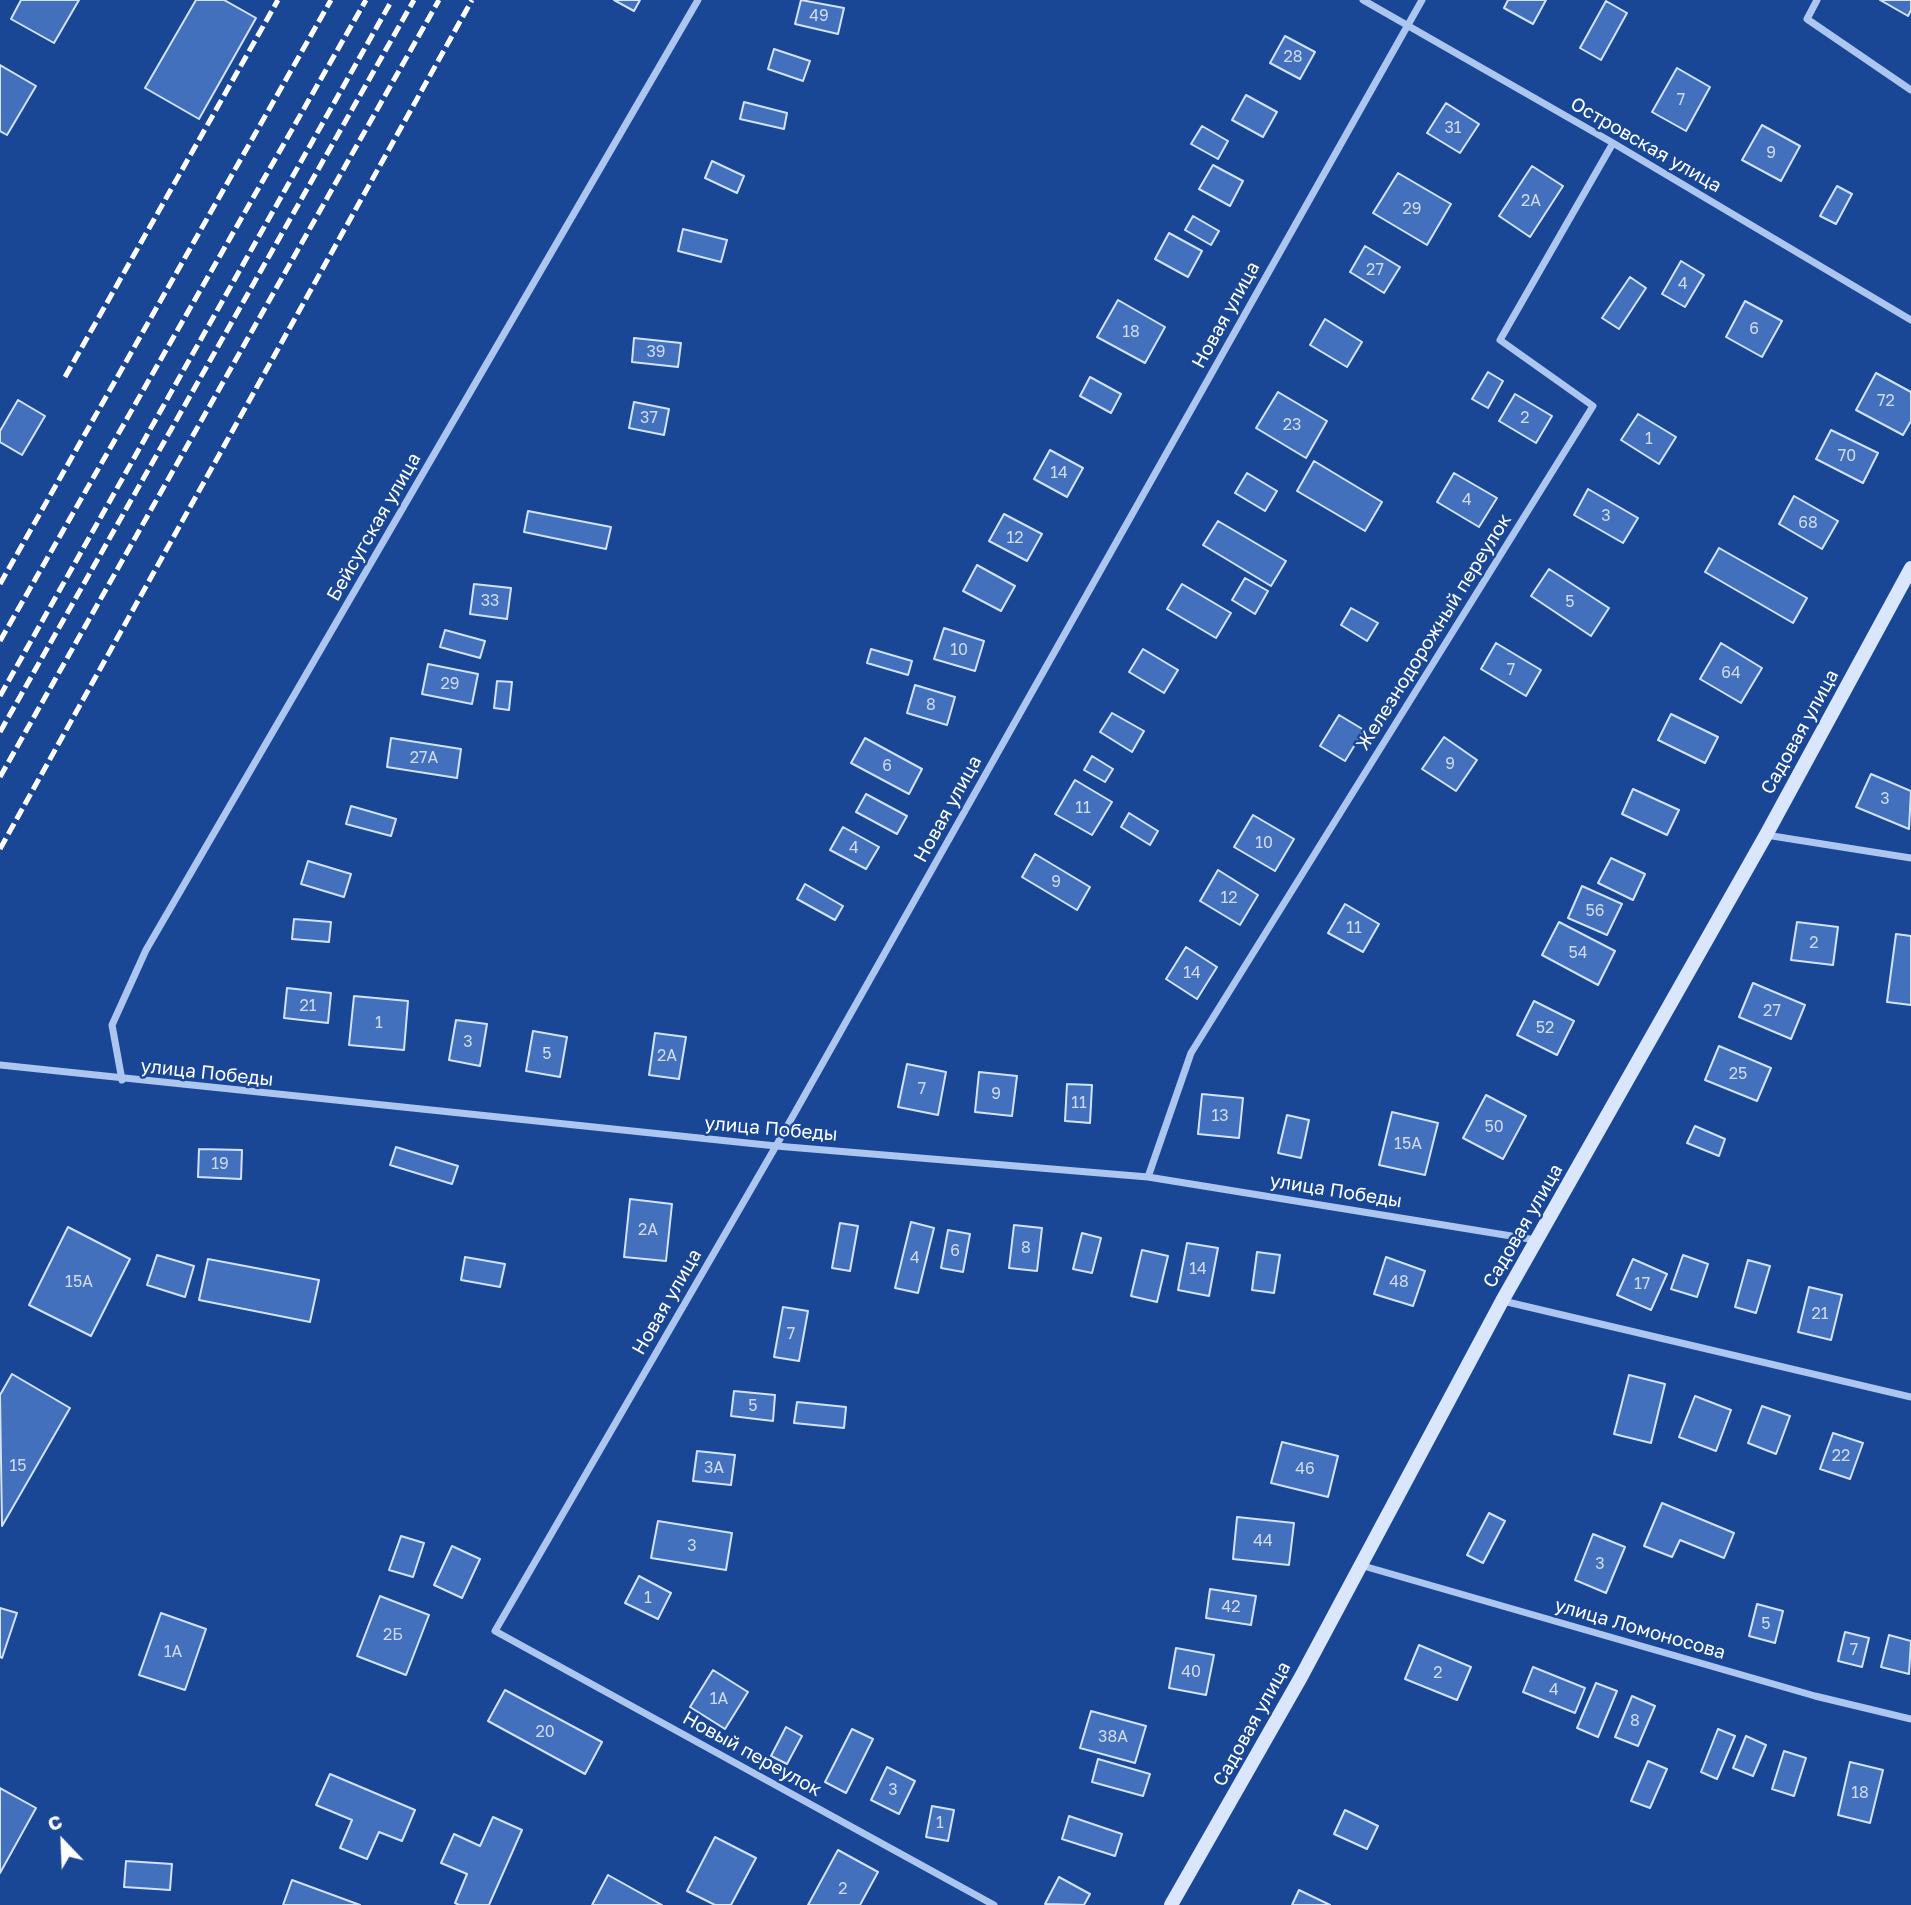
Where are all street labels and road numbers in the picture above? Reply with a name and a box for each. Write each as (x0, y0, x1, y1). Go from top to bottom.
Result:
street label: Островская улица (1566, 92, 1726, 198)
street label: Новая улица (1187, 258, 1265, 372)
street label: Бейсугская улица (322, 449, 426, 605)
street label: Железнодорожный переулок (1352, 510, 1516, 754)
street label: Садовая улица (1756, 666, 1844, 798)
street label: Новая улица (909, 752, 987, 866)
street label: улица Победы (139, 1055, 275, 1091)
street label: улица Победы (703, 1112, 839, 1146)
street label: Садовая улица (1478, 1160, 1568, 1292)
street label: улица Победы (1268, 1169, 1404, 1213)
street label: Новая улица (627, 1245, 707, 1359)
street label: улица Ломоносова (1552, 1594, 1728, 1664)
street label: Садовая улица (1208, 1658, 1296, 1790)
street label: Новый переулок (679, 1706, 825, 1802)

